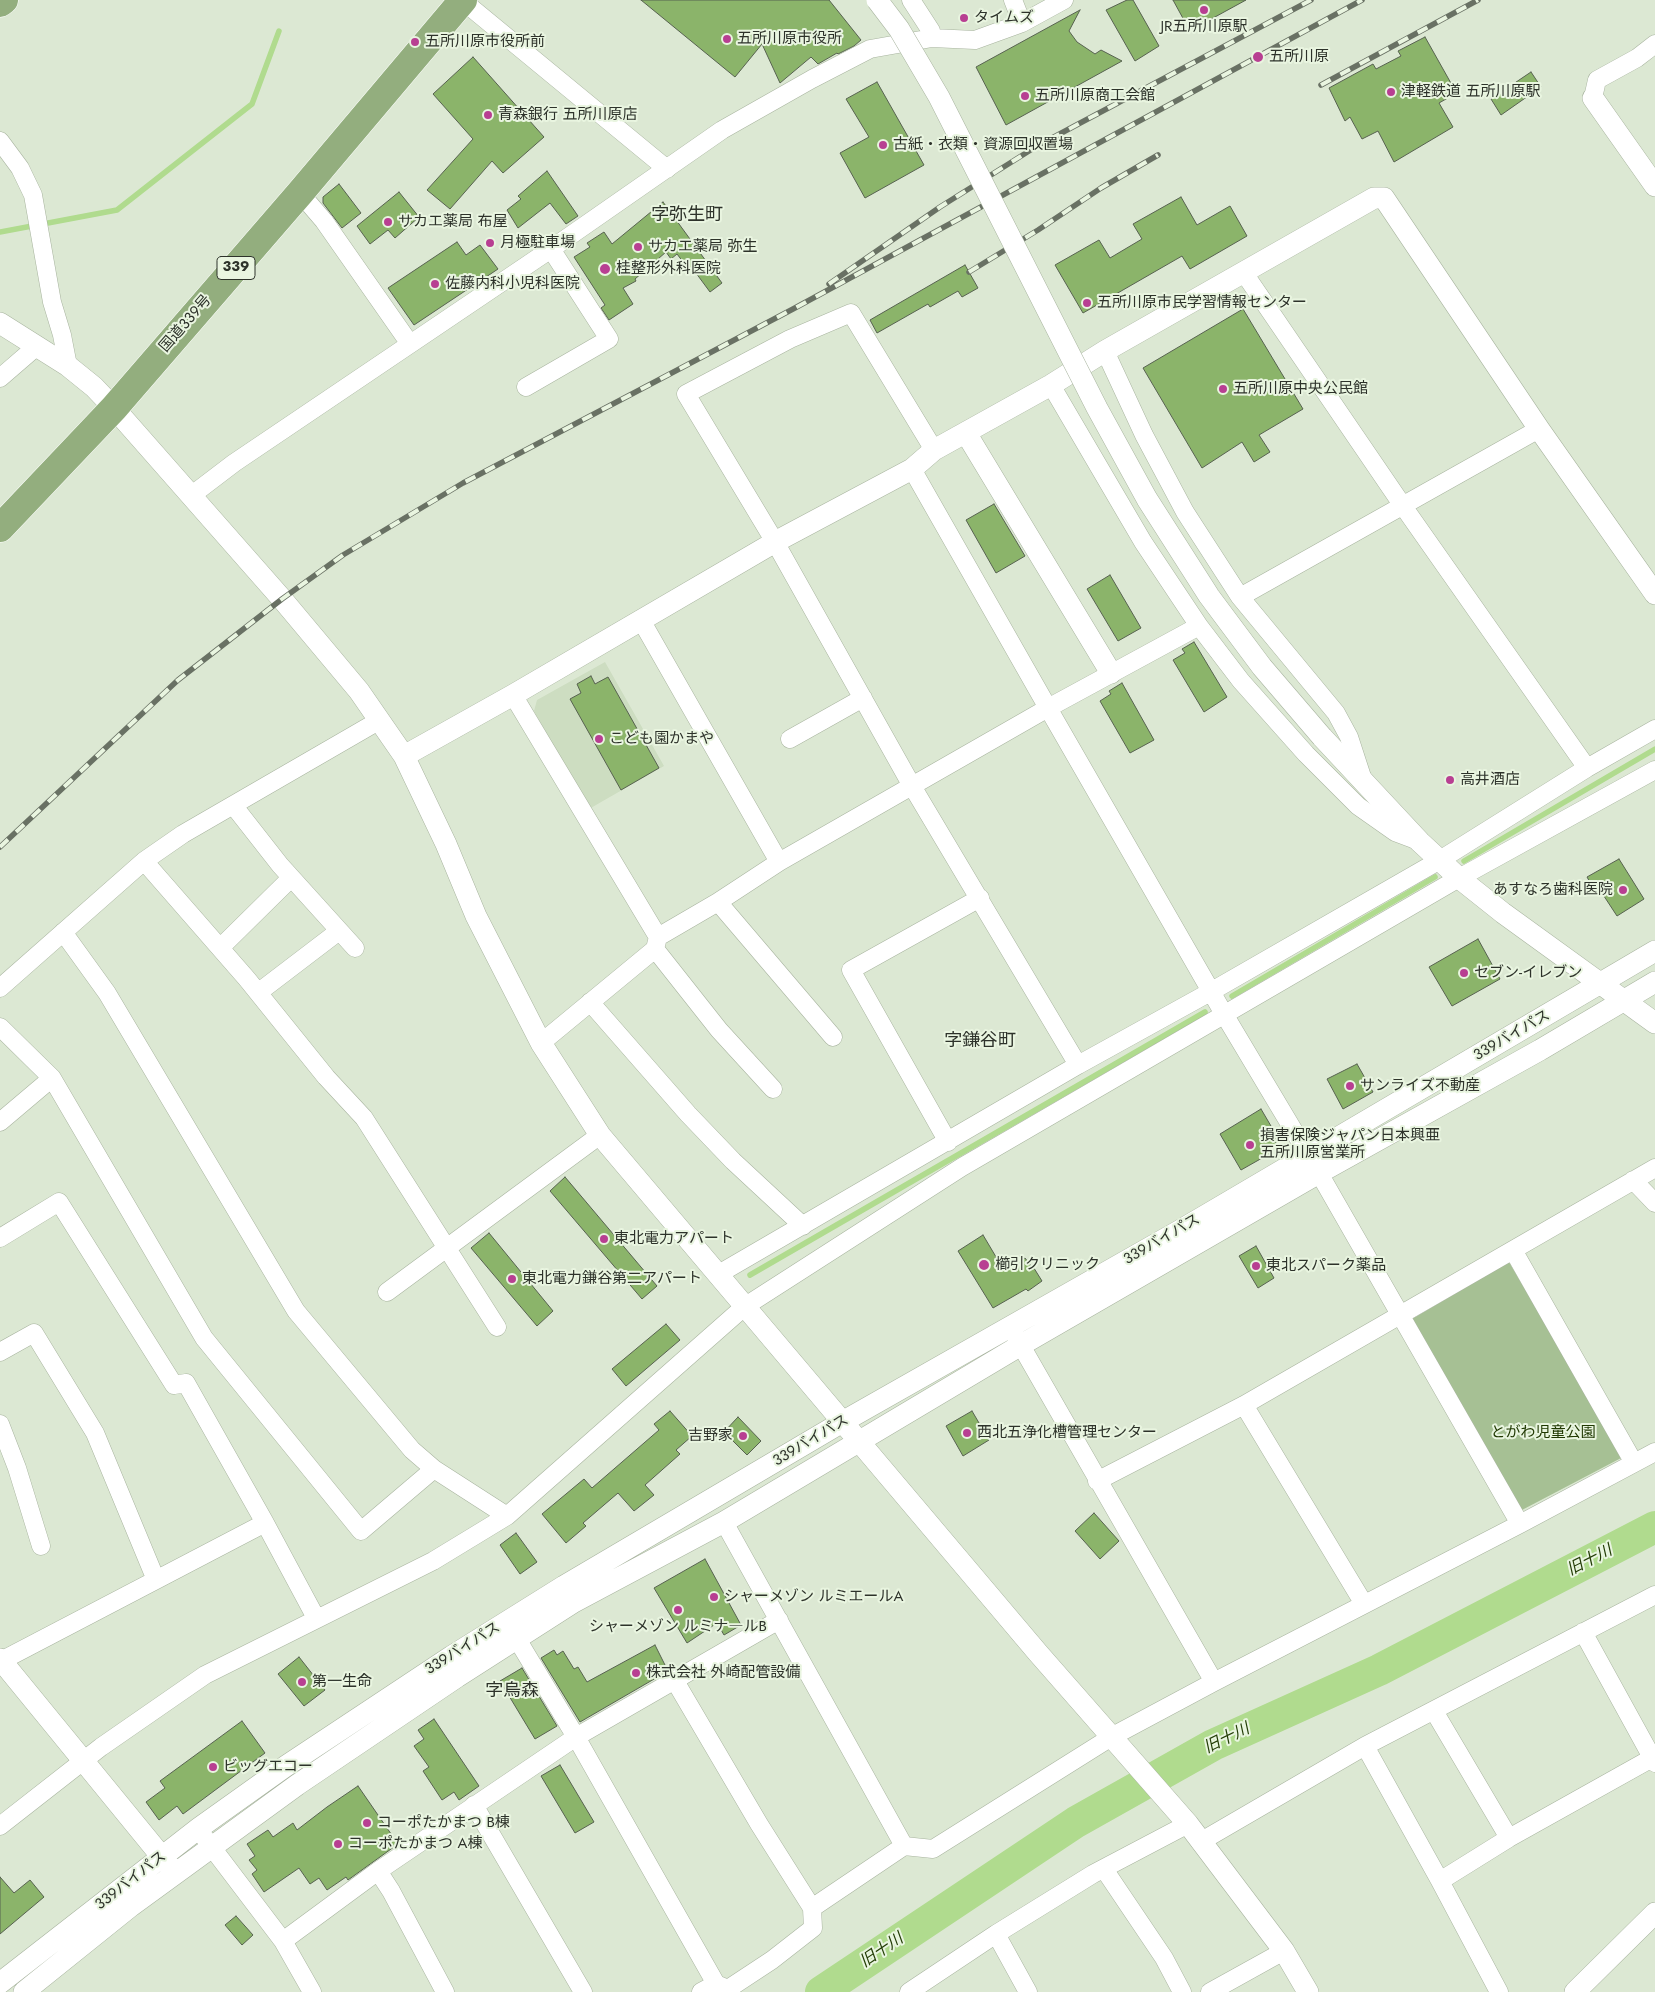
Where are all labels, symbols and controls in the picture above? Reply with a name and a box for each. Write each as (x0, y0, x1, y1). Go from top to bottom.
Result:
marker: JR五所川原駅 (1198, 4, 1210, 16)
place label: タイムズ (974, 9, 1034, 27)
marker: タイムズ (958, 12, 970, 24)
place label: JR五所川原駅 (1161, 18, 1247, 36)
place label: 五所川原市役所 (737, 30, 842, 48)
place label: 五所川原市役所前 (425, 33, 545, 51)
marker: 五所川原市役所 (721, 33, 733, 45)
marker: 五所川原市役所前 (409, 36, 421, 48)
place label: 五所川原 (1269, 48, 1329, 66)
marker: 五所川原 (1251, 50, 1265, 64)
place label: 津軽鉄道 五所川原駅 (1401, 83, 1540, 101)
marker: 津軽鉄道 五所川原駅 (1385, 86, 1397, 98)
place label: 五所川原商工会館 (1035, 87, 1155, 105)
marker: 五所川原商工会館 (1019, 90, 1031, 102)
place label: 青森銀行 五所川原店 (498, 106, 637, 124)
marker: 青森銀行 五所川原店 (482, 109, 494, 121)
place label: 古紙・衣類・資源回収置場 (893, 136, 1073, 154)
marker: 古紙・衣類・資源回収置場 (877, 139, 889, 151)
district label: 字弥生町 (651, 205, 723, 227)
place label: サカエ薬局 布屋 (398, 213, 507, 231)
marker: サカエ薬局 布屋 (382, 216, 394, 228)
place label: 月極駐車場 (500, 234, 575, 252)
marker: 月極駐車場 (484, 237, 496, 249)
place label: サカエ薬局 弥生 (648, 238, 757, 256)
marker: サカエ薬局 弥生 (632, 241, 644, 253)
road number: 339 (217, 256, 255, 280)
place label: 桂整形外科医院 (616, 260, 721, 278)
marker: 桂整形外科医院 (598, 262, 612, 276)
place label: 佐藤内科小児科医院 (445, 275, 580, 293)
marker: 佐藤内科小児科医院 (429, 278, 441, 290)
street label: 国道339号 (156, 292, 216, 356)
place label: 五所川原市民学習情報センター (1097, 294, 1307, 312)
marker: 五所川原市民学習情報センター (1081, 297, 1093, 309)
place label: 五所川原中央公民館 (1233, 380, 1368, 398)
marker: 五所川原中央公民館 (1217, 383, 1229, 395)
place label: こども園かまや (609, 730, 714, 748)
marker: こども園かまや (593, 733, 605, 745)
place label: 高井酒店 (1460, 771, 1520, 789)
marker: 高井酒店 (1444, 774, 1456, 786)
place label: あすなろ歯科医院 (1493, 881, 1613, 899)
marker: あすなろ歯科医院 (1617, 884, 1629, 896)
place label: セブン-イレブン (1474, 964, 1582, 982)
marker: セブン-イレブン (1458, 967, 1470, 979)
street label: 339バイパス (1471, 1007, 1553, 1065)
district label: 字鎌谷町 (944, 1031, 1016, 1053)
place label: サンライズ不動産 (1360, 1077, 1480, 1095)
marker: サンライズ不動産 (1344, 1080, 1356, 1092)
place label: 損害保険ジャパン日本興亜 五所川原営業所 (1260, 1127, 1440, 1162)
marker: 損害保険ジャパン日本興亜 五所川原営業所 (1244, 1139, 1256, 1151)
street label: 339バイパス (1121, 1211, 1203, 1269)
place label: 東北電力アパート (614, 1230, 734, 1248)
marker: 東北電力アパート (598, 1233, 610, 1245)
place label: 櫛引クリニック (995, 1256, 1100, 1274)
place label: 東北スパーク薬品 (1266, 1257, 1386, 1275)
marker: 櫛引クリニック (977, 1258, 991, 1272)
marker: 東北スパーク薬品 (1250, 1260, 1262, 1272)
place label: 東北電力鎌谷第二アパート (522, 1270, 702, 1288)
marker: 東北電力鎌谷第二アパート (506, 1273, 518, 1285)
street label: 339バイパス (770, 1411, 852, 1471)
place label: 西北五浄化槽管理センター (977, 1424, 1157, 1442)
park label: とがわ児童公園 (1491, 1424, 1595, 1442)
place label: 吉野家 (688, 1427, 733, 1445)
marker: 西北五浄化槽管理センター (961, 1427, 973, 1439)
marker: 吉野家 (737, 1430, 749, 1442)
water label: 旧十川 (1564, 1542, 1616, 1580)
place label: シャーメゾン ルミエールA (724, 1588, 903, 1606)
marker: シャーメゾン ルミエールA (708, 1591, 720, 1603)
marker: シャーメゾン ルミナ―ルB (672, 1604, 684, 1616)
place label: シャーメゾン ルミナ―ルB (589, 1618, 767, 1636)
street label: 339バイパス (422, 1619, 504, 1679)
place label: 株式会社 外崎配管設備 (646, 1664, 800, 1682)
marker: 株式会社 外崎配管設備 (630, 1667, 642, 1679)
place label: 第一生命 (312, 1673, 372, 1691)
marker: 第一生命 (296, 1676, 308, 1688)
district label: 字烏森 (485, 1681, 539, 1703)
water label: 旧十川 (1201, 1720, 1253, 1758)
place label: ビッグエコー (223, 1758, 313, 1776)
marker: ビッグエコー (207, 1761, 219, 1773)
place label: コーポたかまつ B棟 (377, 1814, 510, 1832)
marker: コーポたかまつ B棟 (361, 1817, 373, 1829)
place label: コーポたかまつ A棟 (348, 1835, 482, 1853)
marker: コーポたかまつ A棟 (332, 1838, 344, 1850)
street label: 339バイパス (92, 1848, 170, 1914)
water label: 旧十川 (857, 1930, 907, 1972)

